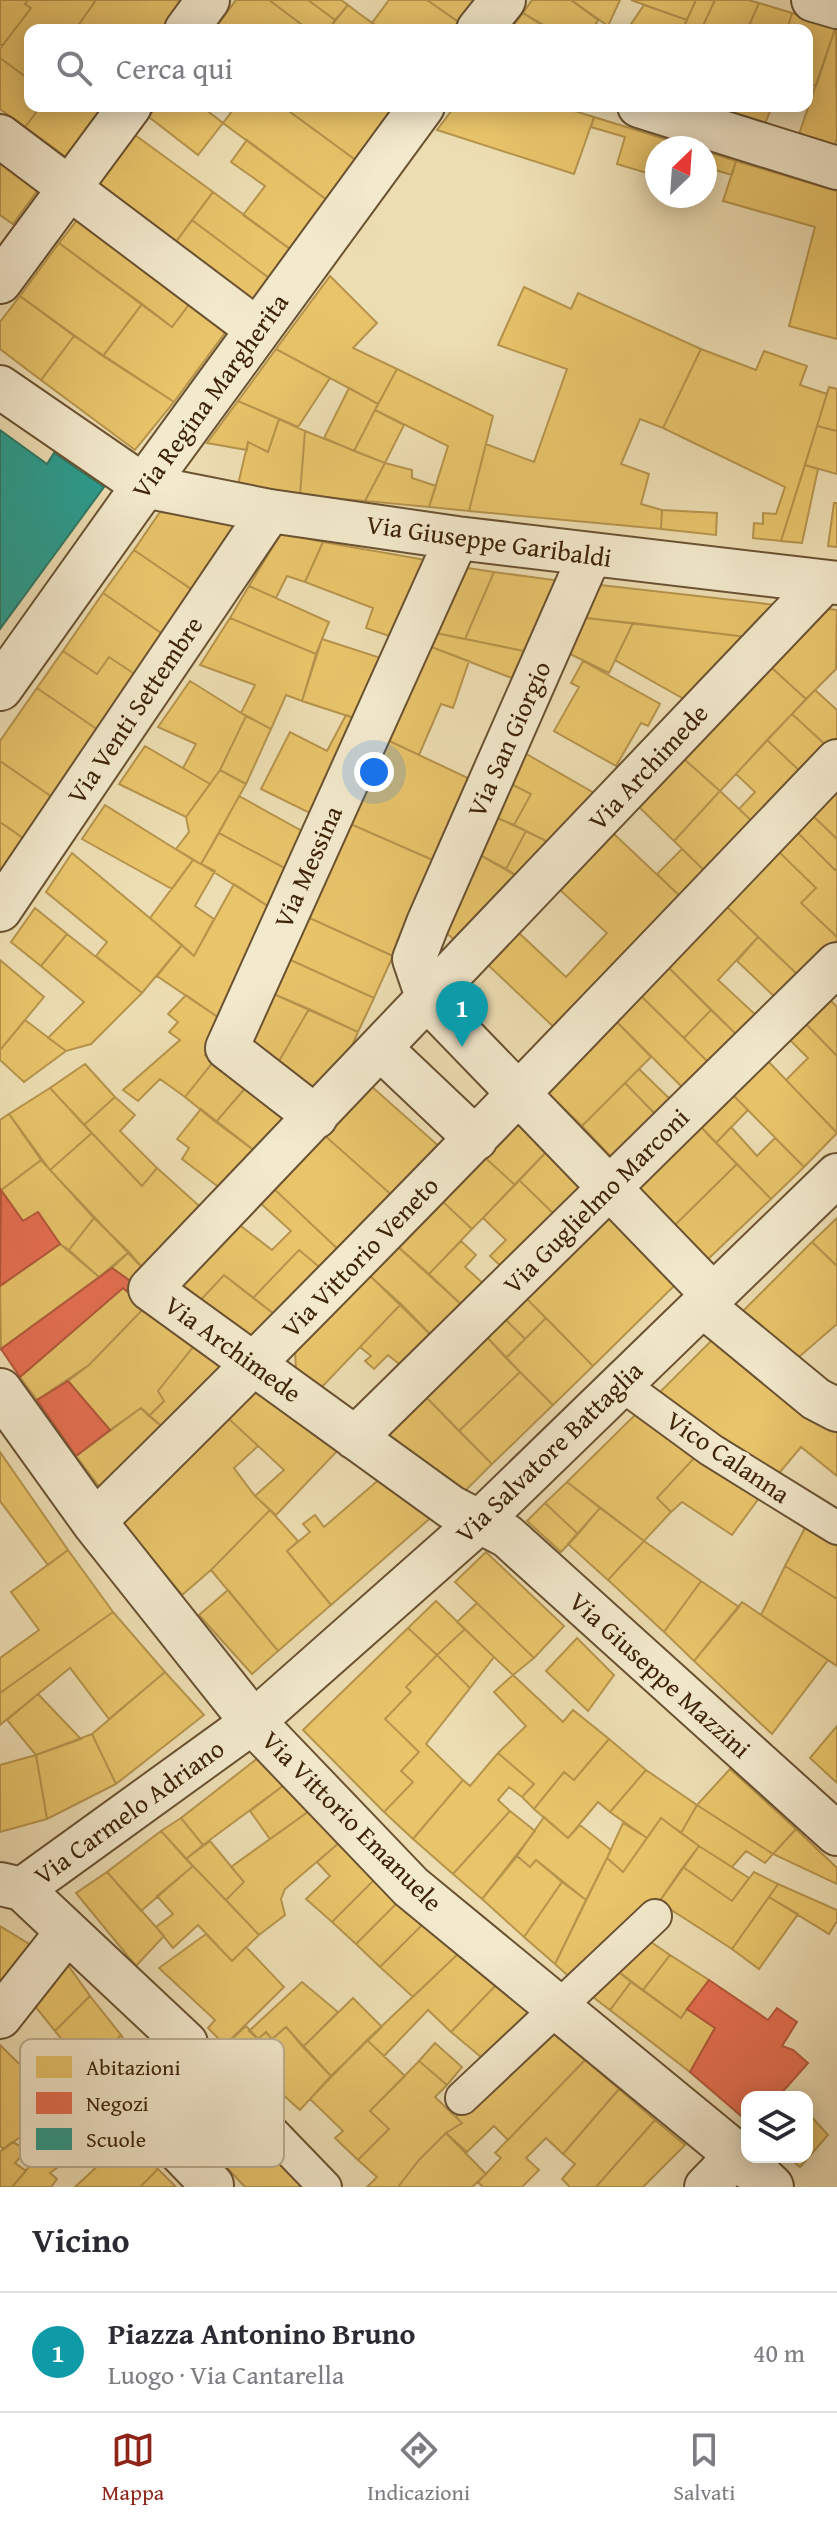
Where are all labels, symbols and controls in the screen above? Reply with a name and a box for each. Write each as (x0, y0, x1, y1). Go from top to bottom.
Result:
search box (24, 24, 813, 112)
icon: search (52, 46, 96, 90)
text: Cerca qui (116, 46, 233, 90)
north arrow (645, 136, 717, 208)
street label: Via Regina Margherita (122, 284, 298, 507)
street label: Via Giuseppe Garibaldi (364, 504, 614, 577)
street label: Via Venti Settembre (57, 608, 212, 812)
street label: Via San Giorgio (457, 654, 560, 823)
street label: Via Archimede (578, 694, 717, 839)
your location (354, 752, 394, 792)
street label: Via Messina (263, 799, 352, 934)
pin: 1 (436, 981, 488, 1047)
street label: Via Guglielmo Marconi (494, 1099, 698, 1303)
street label: Via Vittorio Veneto (272, 1167, 447, 1347)
street label: Via Archimede (157, 1286, 310, 1412)
street label: Via Salvatore Battaglia (446, 1351, 652, 1552)
street label: Vico Calanna (658, 1401, 799, 1513)
street label: Via Giuseppe Mazzini (561, 1582, 760, 1767)
street label: Via Vittorio Emanuele (253, 1721, 452, 1920)
street label: Via Carmelo Adriano (25, 1729, 232, 1894)
legend (20, 2039, 284, 2167)
text: Abitazioni (86, 2051, 181, 2083)
text: Negozi (86, 2087, 149, 2119)
map controls (741, 2091, 813, 2163)
button: layers (741, 2091, 813, 2163)
text: Scuole (86, 2123, 146, 2155)
text: Vicino (32, 2215, 130, 2264)
text: Piazza Antonino Bruno (108, 2311, 416, 2355)
text: 1 (51, 2333, 65, 2372)
text: 40 m (753, 2333, 805, 2372)
text: Luogo · Via Cantarella (108, 2355, 344, 2394)
tab: Mappa (102, 2428, 164, 2508)
tab: Indicazioni (367, 2428, 470, 2508)
tab: Salvati (673, 2428, 735, 2508)

